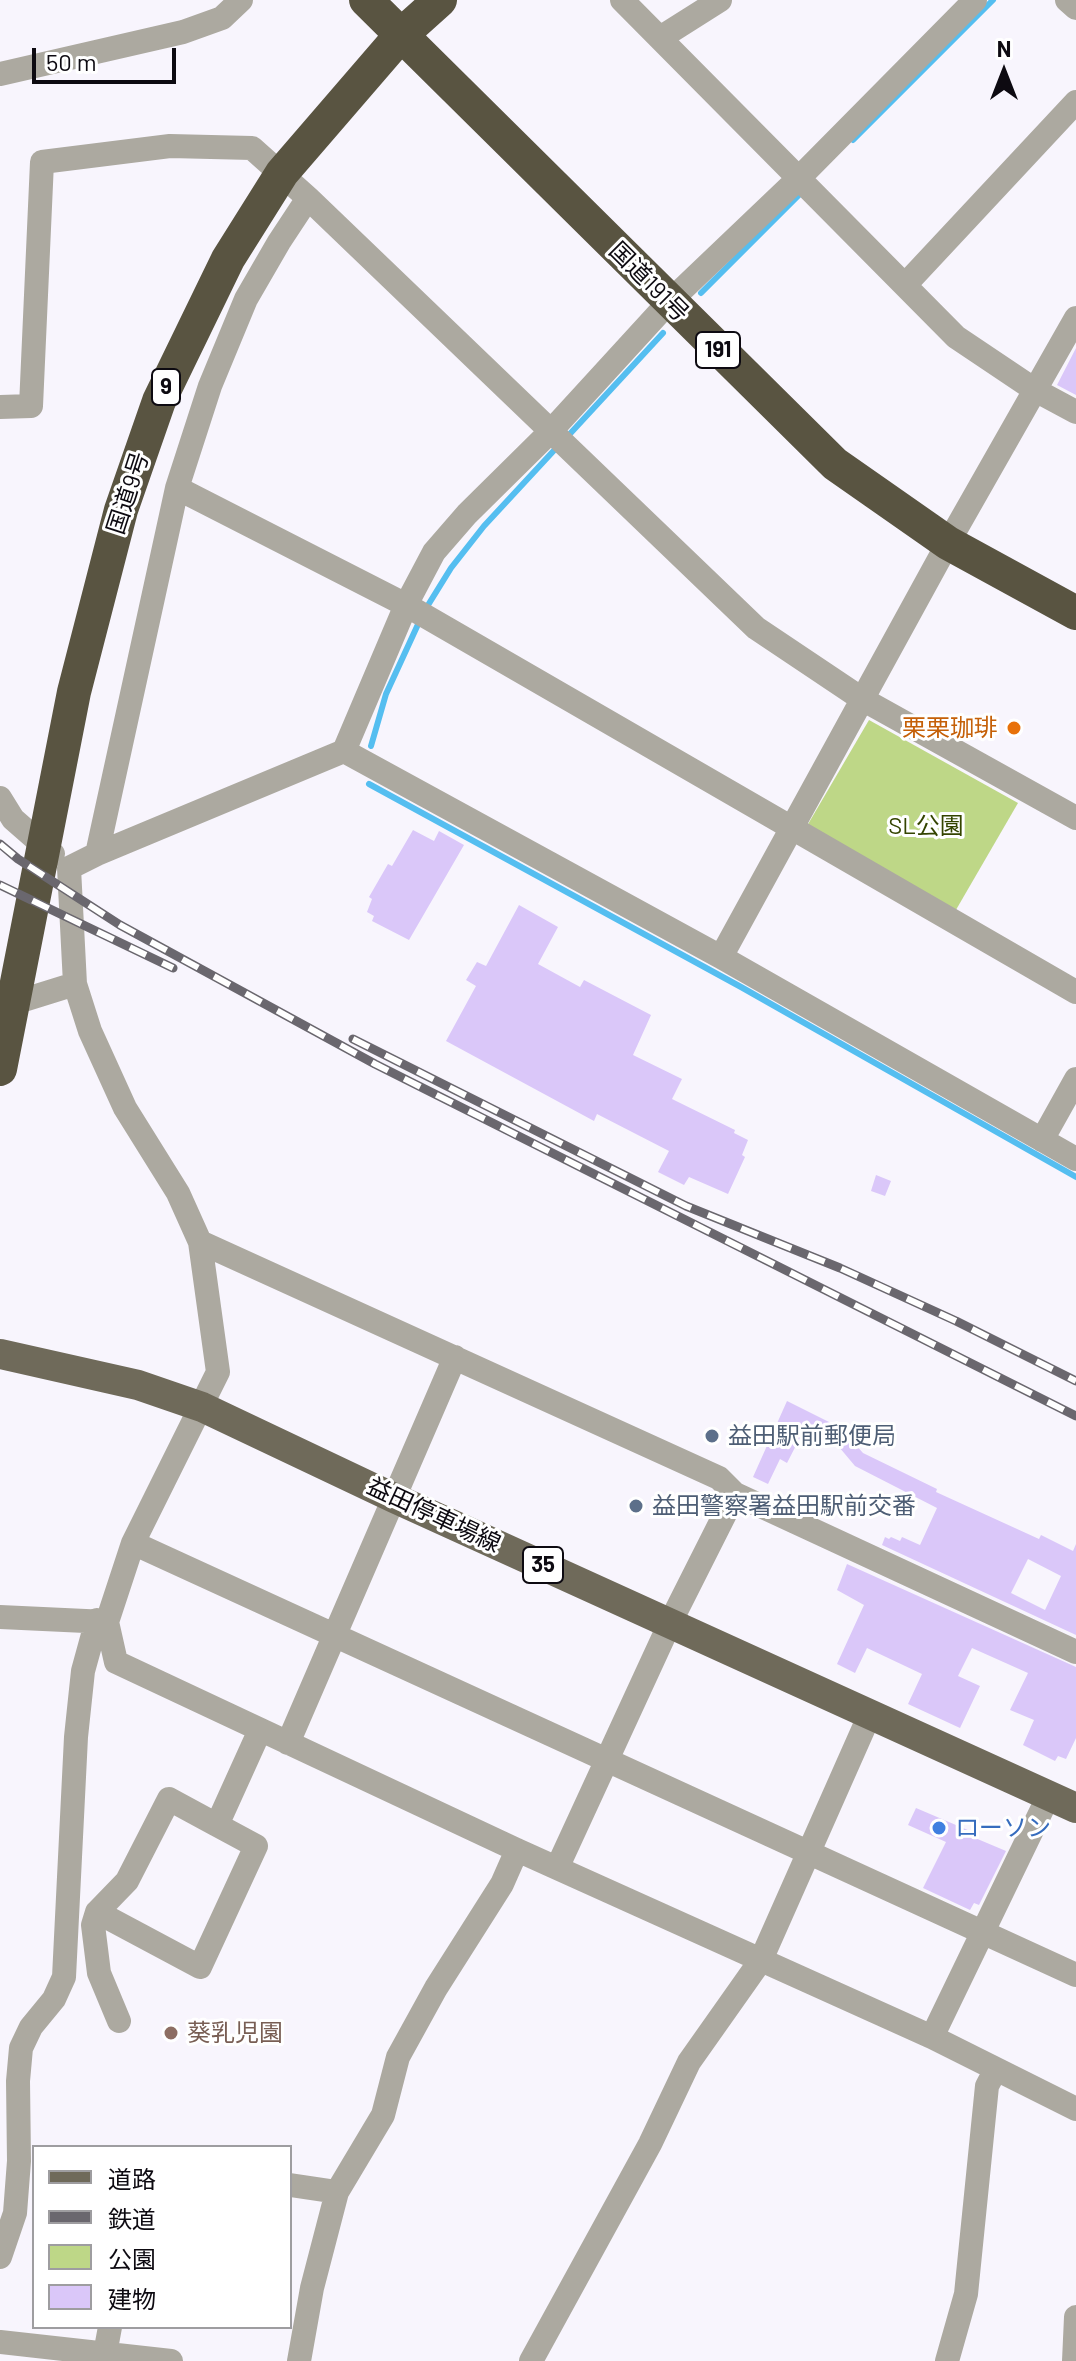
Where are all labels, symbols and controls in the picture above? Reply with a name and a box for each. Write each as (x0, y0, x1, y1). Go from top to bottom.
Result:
scale bar (36, 32, 180, 82)
north arrow (964, 32, 1044, 112)
text: N (997, 35, 1011, 61)
text: 50 m (46, 47, 97, 76)
street label: 国道191号 (603, 236, 695, 328)
road number: 191 (696, 332, 740, 368)
road number: 9 (152, 369, 180, 405)
street label: 国道9号 (101, 448, 155, 538)
place label: 栗栗珈琲 (902, 714, 998, 742)
marker: 栗栗珈琲 (1005, 719, 1023, 737)
park label: SL公園 (888, 812, 964, 840)
place label: 益田駅前郵便局 (728, 1422, 896, 1450)
marker: 益田駅前郵便局 (703, 1427, 721, 1445)
street label: 益田停車場線 (363, 1472, 505, 1558)
place label: 益田警察署益田駅前交番 (652, 1492, 916, 1520)
marker: 益田警察署益田駅前交番 (627, 1497, 645, 1515)
road number: 35 (523, 1547, 563, 1583)
place label: ローソン (955, 1814, 1051, 1842)
marker: ローソン (930, 1819, 948, 1837)
place label: 葵乳児園 (187, 2019, 283, 2047)
marker: 葵乳児園 (162, 2024, 180, 2042)
legend (32, 2145, 292, 2329)
text: 道路 (108, 2164, 156, 2193)
text: 鉄道 (108, 2204, 156, 2233)
text: 公園 (108, 2244, 156, 2273)
text: 建物 (108, 2284, 156, 2313)

